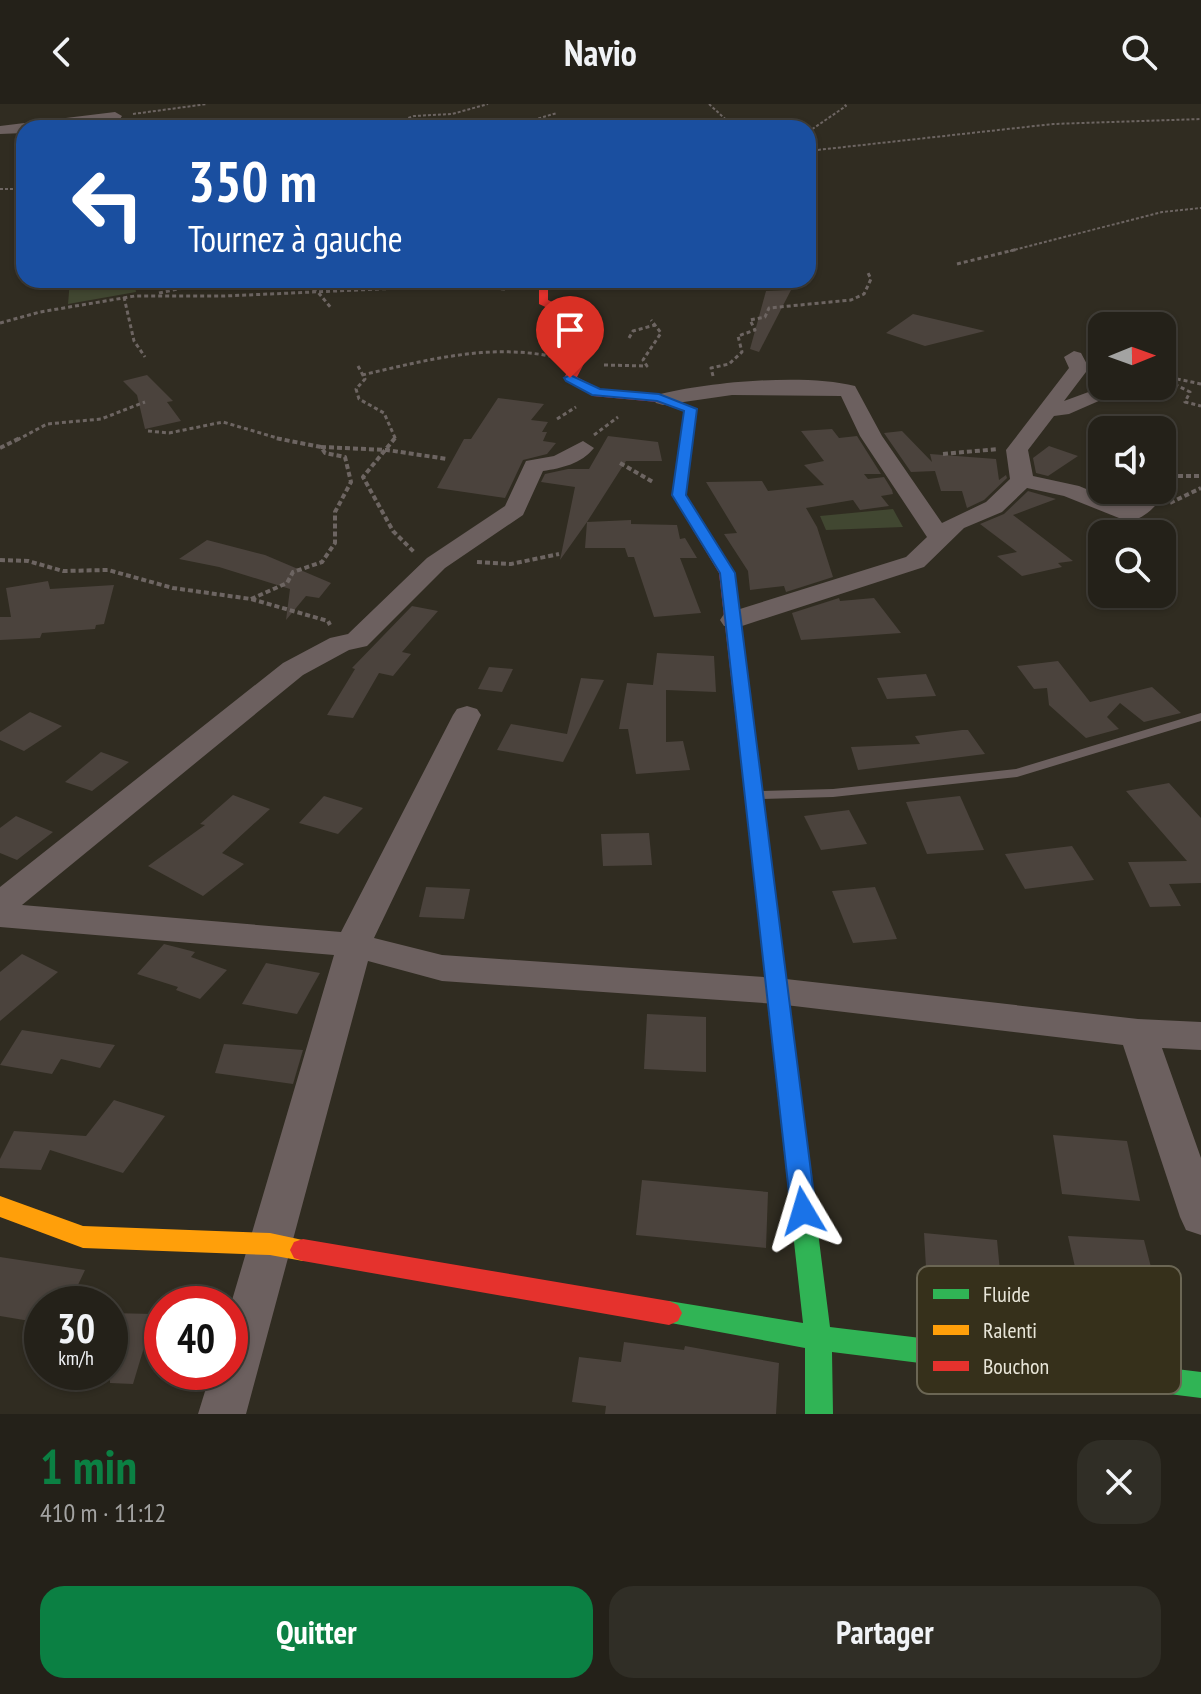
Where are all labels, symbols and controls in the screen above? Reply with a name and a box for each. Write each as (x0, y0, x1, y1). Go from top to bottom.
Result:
text: Navio (564, 29, 637, 76)
icon: back (40, 30, 84, 74)
icon: search (1117, 30, 1161, 74)
text: 350 m (188, 145, 317, 217)
icon: left (56, 152, 160, 256)
text: Tournez à gauche (188, 215, 403, 262)
pin (536, 296, 604, 378)
icon: arrive (548, 308, 592, 352)
north arrow (1088, 312, 1176, 400)
map controls (1088, 312, 1176, 608)
button: sound (1088, 416, 1176, 504)
button: search (1088, 520, 1176, 608)
position arrow (761, 1169, 845, 1253)
legend (917, 1266, 1181, 1394)
text: Fluide (983, 1280, 1030, 1308)
speed limit sign: 40 (144, 1286, 248, 1390)
text: 30 (57, 1302, 95, 1354)
text: Ralenti (983, 1316, 1037, 1344)
text: km/h (58, 1345, 94, 1371)
text: Bouchon (983, 1352, 1049, 1380)
text: 1 min (40, 1435, 137, 1497)
button: close (1077, 1440, 1161, 1524)
text: 410 m · 11:12 (40, 1496, 166, 1529)
button: Quitter (40, 1586, 593, 1678)
button: Partager (609, 1586, 1161, 1678)

